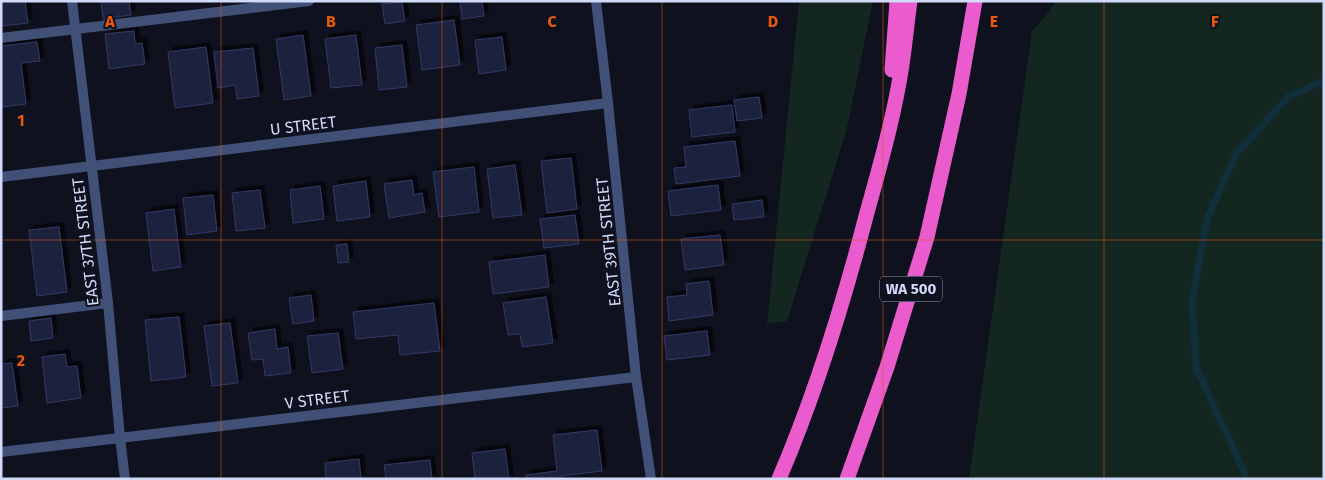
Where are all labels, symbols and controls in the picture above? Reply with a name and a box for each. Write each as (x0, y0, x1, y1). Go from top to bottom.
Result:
text: A (104, 12, 115, 31)
text: B (326, 12, 336, 31)
text: C (547, 12, 557, 31)
text: D (768, 12, 778, 31)
text: E (990, 12, 998, 31)
text: F (1211, 12, 1219, 31)
text: 1 (17, 111, 25, 130)
street label: U STREET (269, 112, 338, 139)
street label: EAST 37TH STREET (68, 176, 103, 307)
street label: EAST 39TH STREET (592, 176, 625, 307)
road number: WA 500 (880, 276, 942, 302)
text: 2 (17, 351, 25, 370)
street label: V STREET (284, 386, 351, 413)

